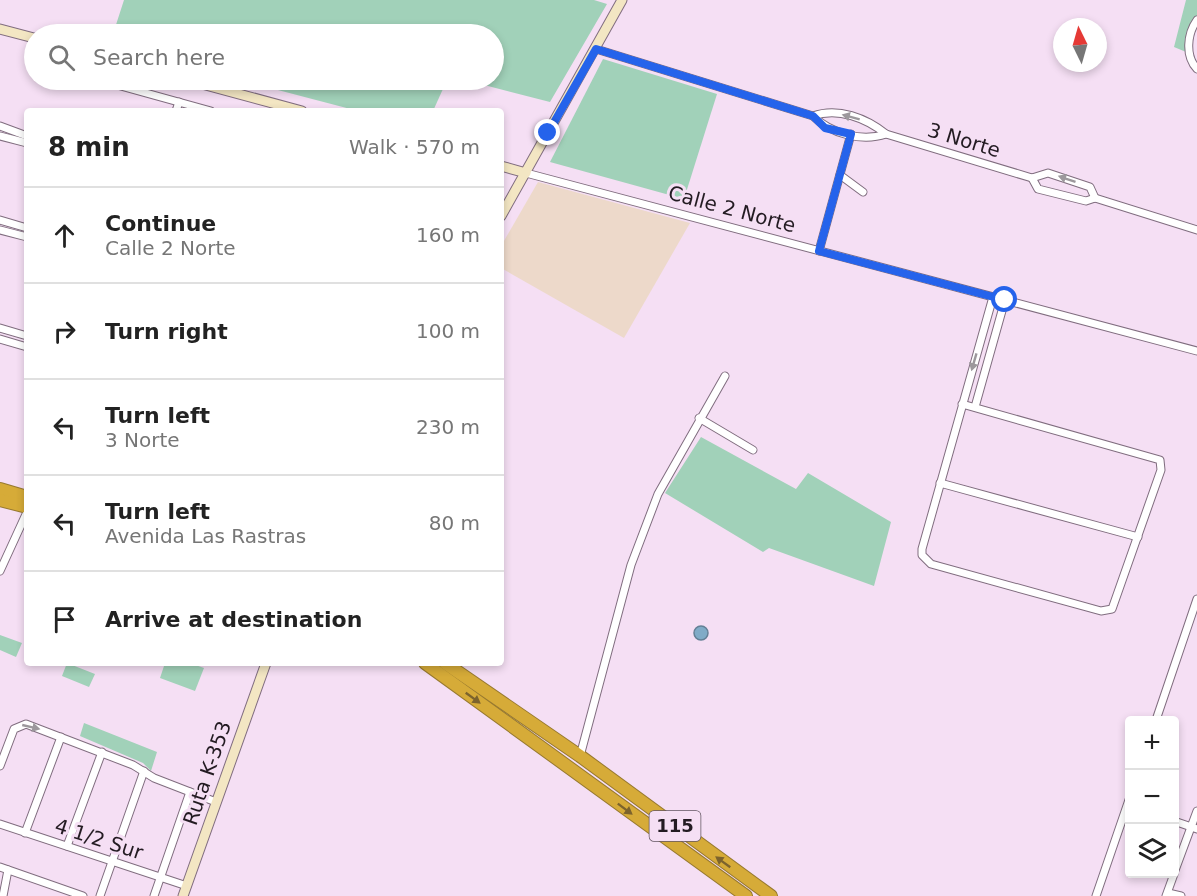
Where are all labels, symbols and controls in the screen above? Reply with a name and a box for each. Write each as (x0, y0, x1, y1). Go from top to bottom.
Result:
north arrow (1053, 18, 1107, 72)
search box (24, 24, 504, 90)
icon: search (45, 41, 78, 74)
text: Search here (93, 45, 225, 70)
one-way arrow (842, 111, 860, 121)
street label: 3 Norte (925, 118, 1003, 162)
route end (534, 119, 560, 145)
text: 8 min (48, 132, 130, 162)
text: Walk · 570 m (349, 135, 480, 159)
one-way arrow (1058, 174, 1076, 184)
street label: Calle 2 Norte (666, 181, 798, 237)
text: Continue (105, 211, 216, 236)
icon: ahead (48, 219, 81, 252)
text: 160 m (416, 223, 480, 247)
text: Calle 2 Norte (105, 236, 236, 260)
route start (991, 286, 1017, 312)
icon: right (48, 315, 81, 348)
text: Turn right (105, 319, 228, 344)
text: 100 m (416, 319, 480, 343)
one-way arrow (969, 353, 978, 371)
text: Turn left (105, 403, 210, 428)
icon: left (48, 411, 81, 444)
text: 230 m (416, 415, 480, 439)
text: 3 Norte (105, 428, 180, 452)
text: Turn left (105, 499, 210, 524)
icon: left (48, 507, 81, 540)
text: 80 m (429, 511, 480, 535)
text: Avenida Las Rastras (105, 524, 306, 548)
icon: arrive (48, 603, 81, 636)
text: Arrive at destination (105, 607, 362, 632)
one-way arrow (465, 691, 480, 703)
map controls (1125, 716, 1179, 878)
button: + (1125, 716, 1179, 770)
street label: Ruta K-353 (178, 718, 236, 828)
one-way arrow (22, 722, 40, 732)
button: − (1125, 770, 1179, 824)
one-way arrow (617, 803, 633, 815)
road number: 115 (650, 811, 700, 841)
street label: 4 1/2 Sur (52, 813, 147, 865)
button: layers (1125, 824, 1179, 878)
one-way arrow (716, 856, 732, 868)

